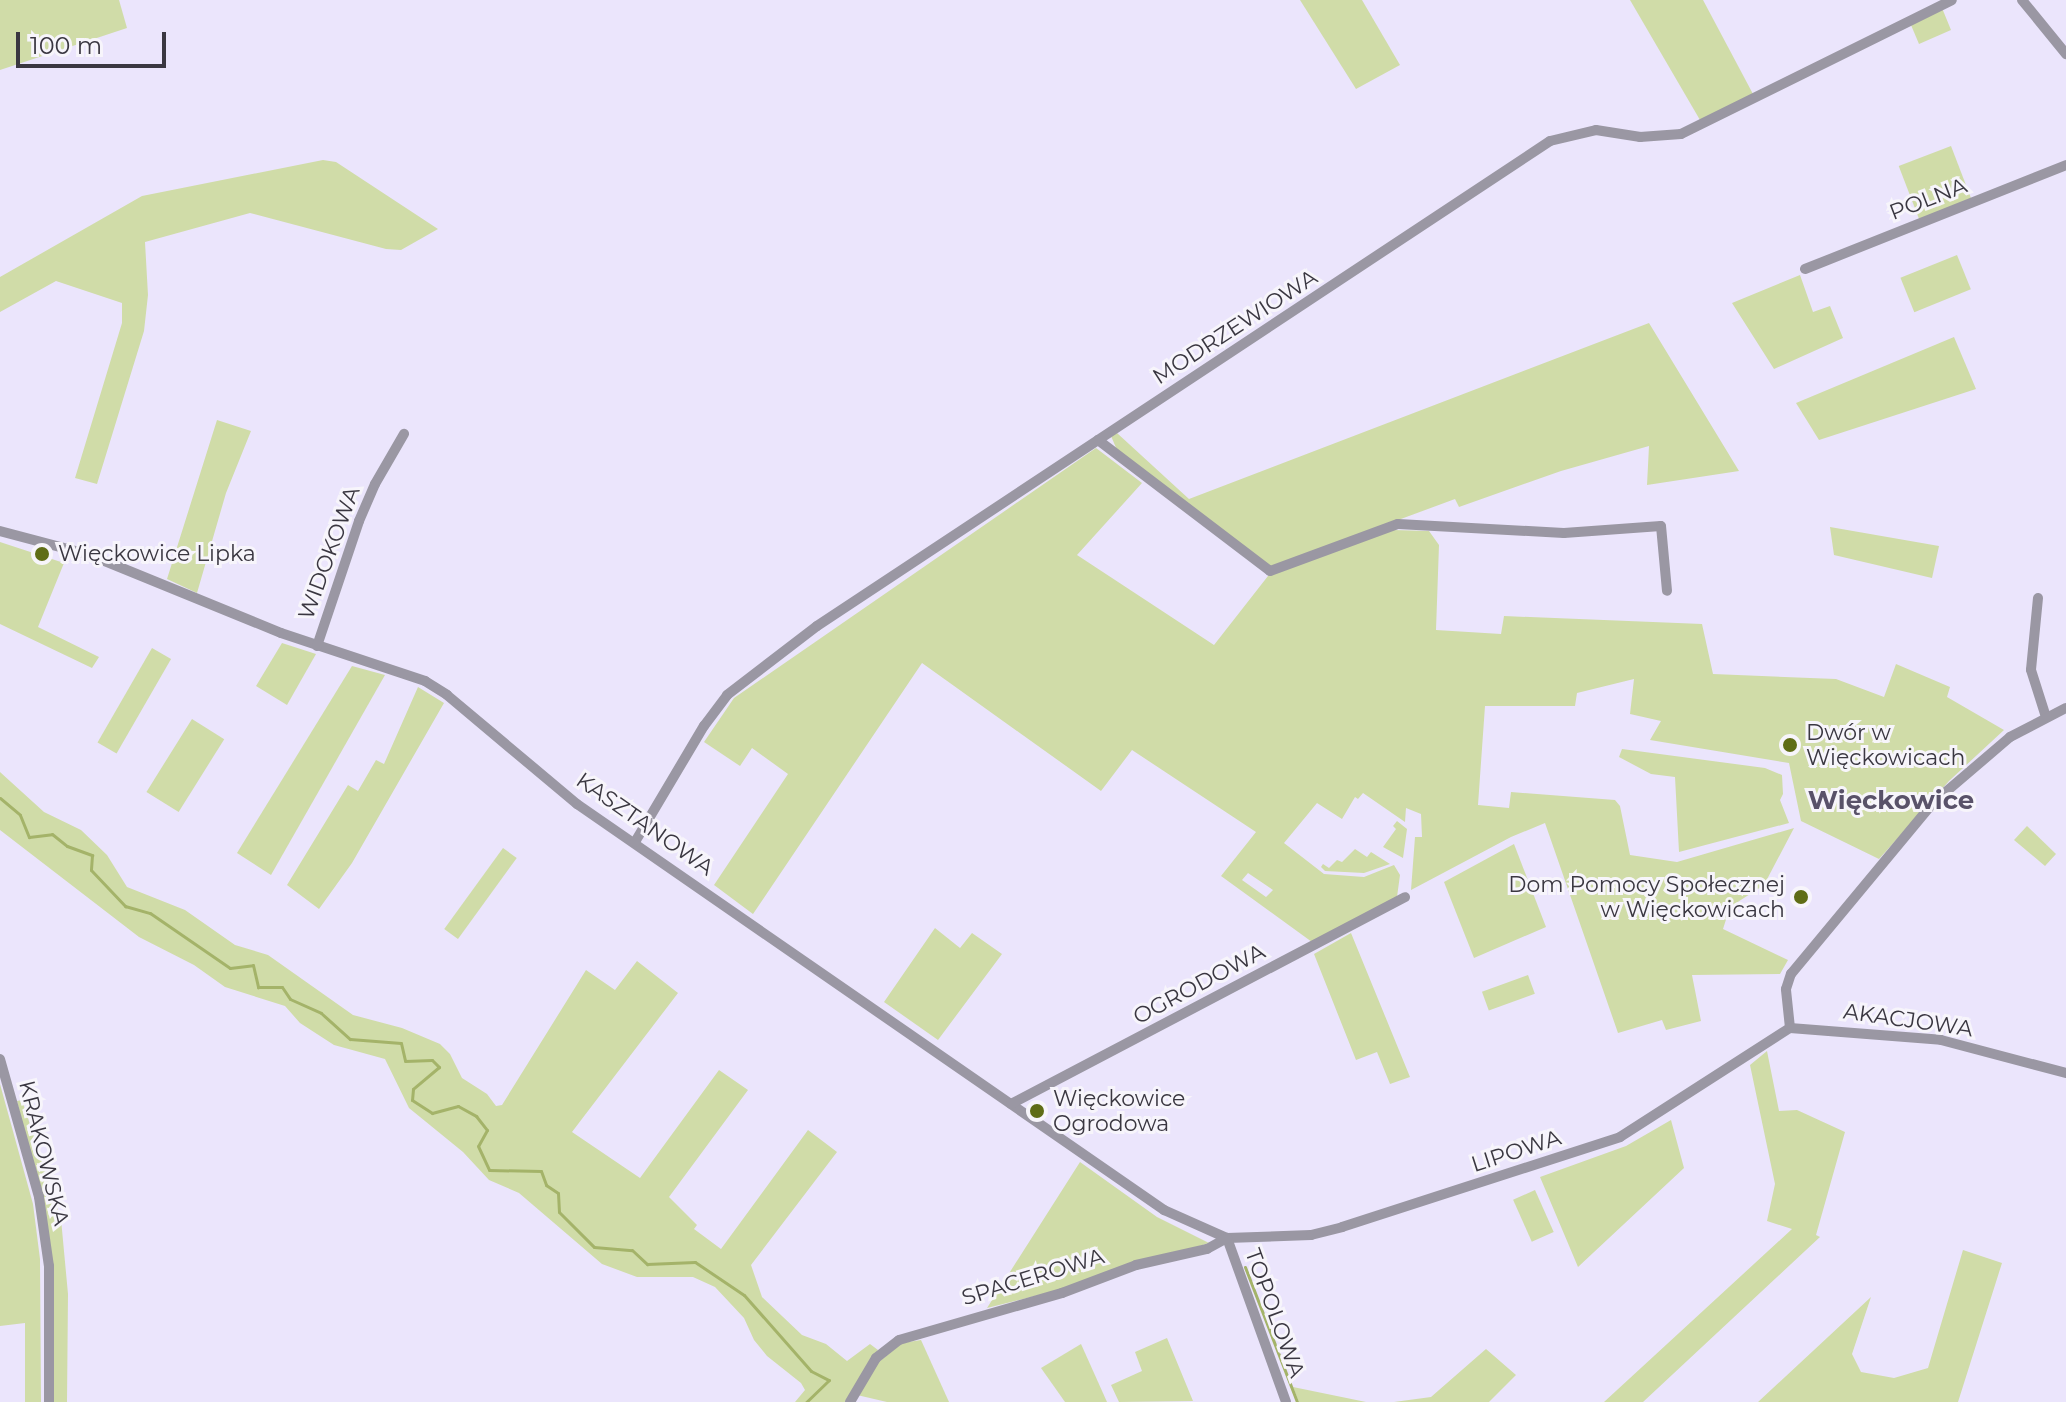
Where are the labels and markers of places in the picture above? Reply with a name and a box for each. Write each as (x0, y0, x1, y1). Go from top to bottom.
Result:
place label: Więckowice Lipka (58, 541, 256, 567)
marker: Więckowice Lipka (33, 545, 51, 563)
place label: Dwór w Więckowicach (1806, 719, 1965, 770)
marker: Dwór w Więckowicach (1781, 736, 1799, 754)
place label: Dom Pomocy Społecznej w Więckowicach (1508, 871, 1785, 922)
marker: Dom Pomocy Społecznej w Więckowicach (1792, 888, 1810, 906)
place label: Więckowice Ogrodowa (1053, 1085, 1185, 1136)
marker: Więckowice Ogrodowa (1028, 1102, 1046, 1120)

